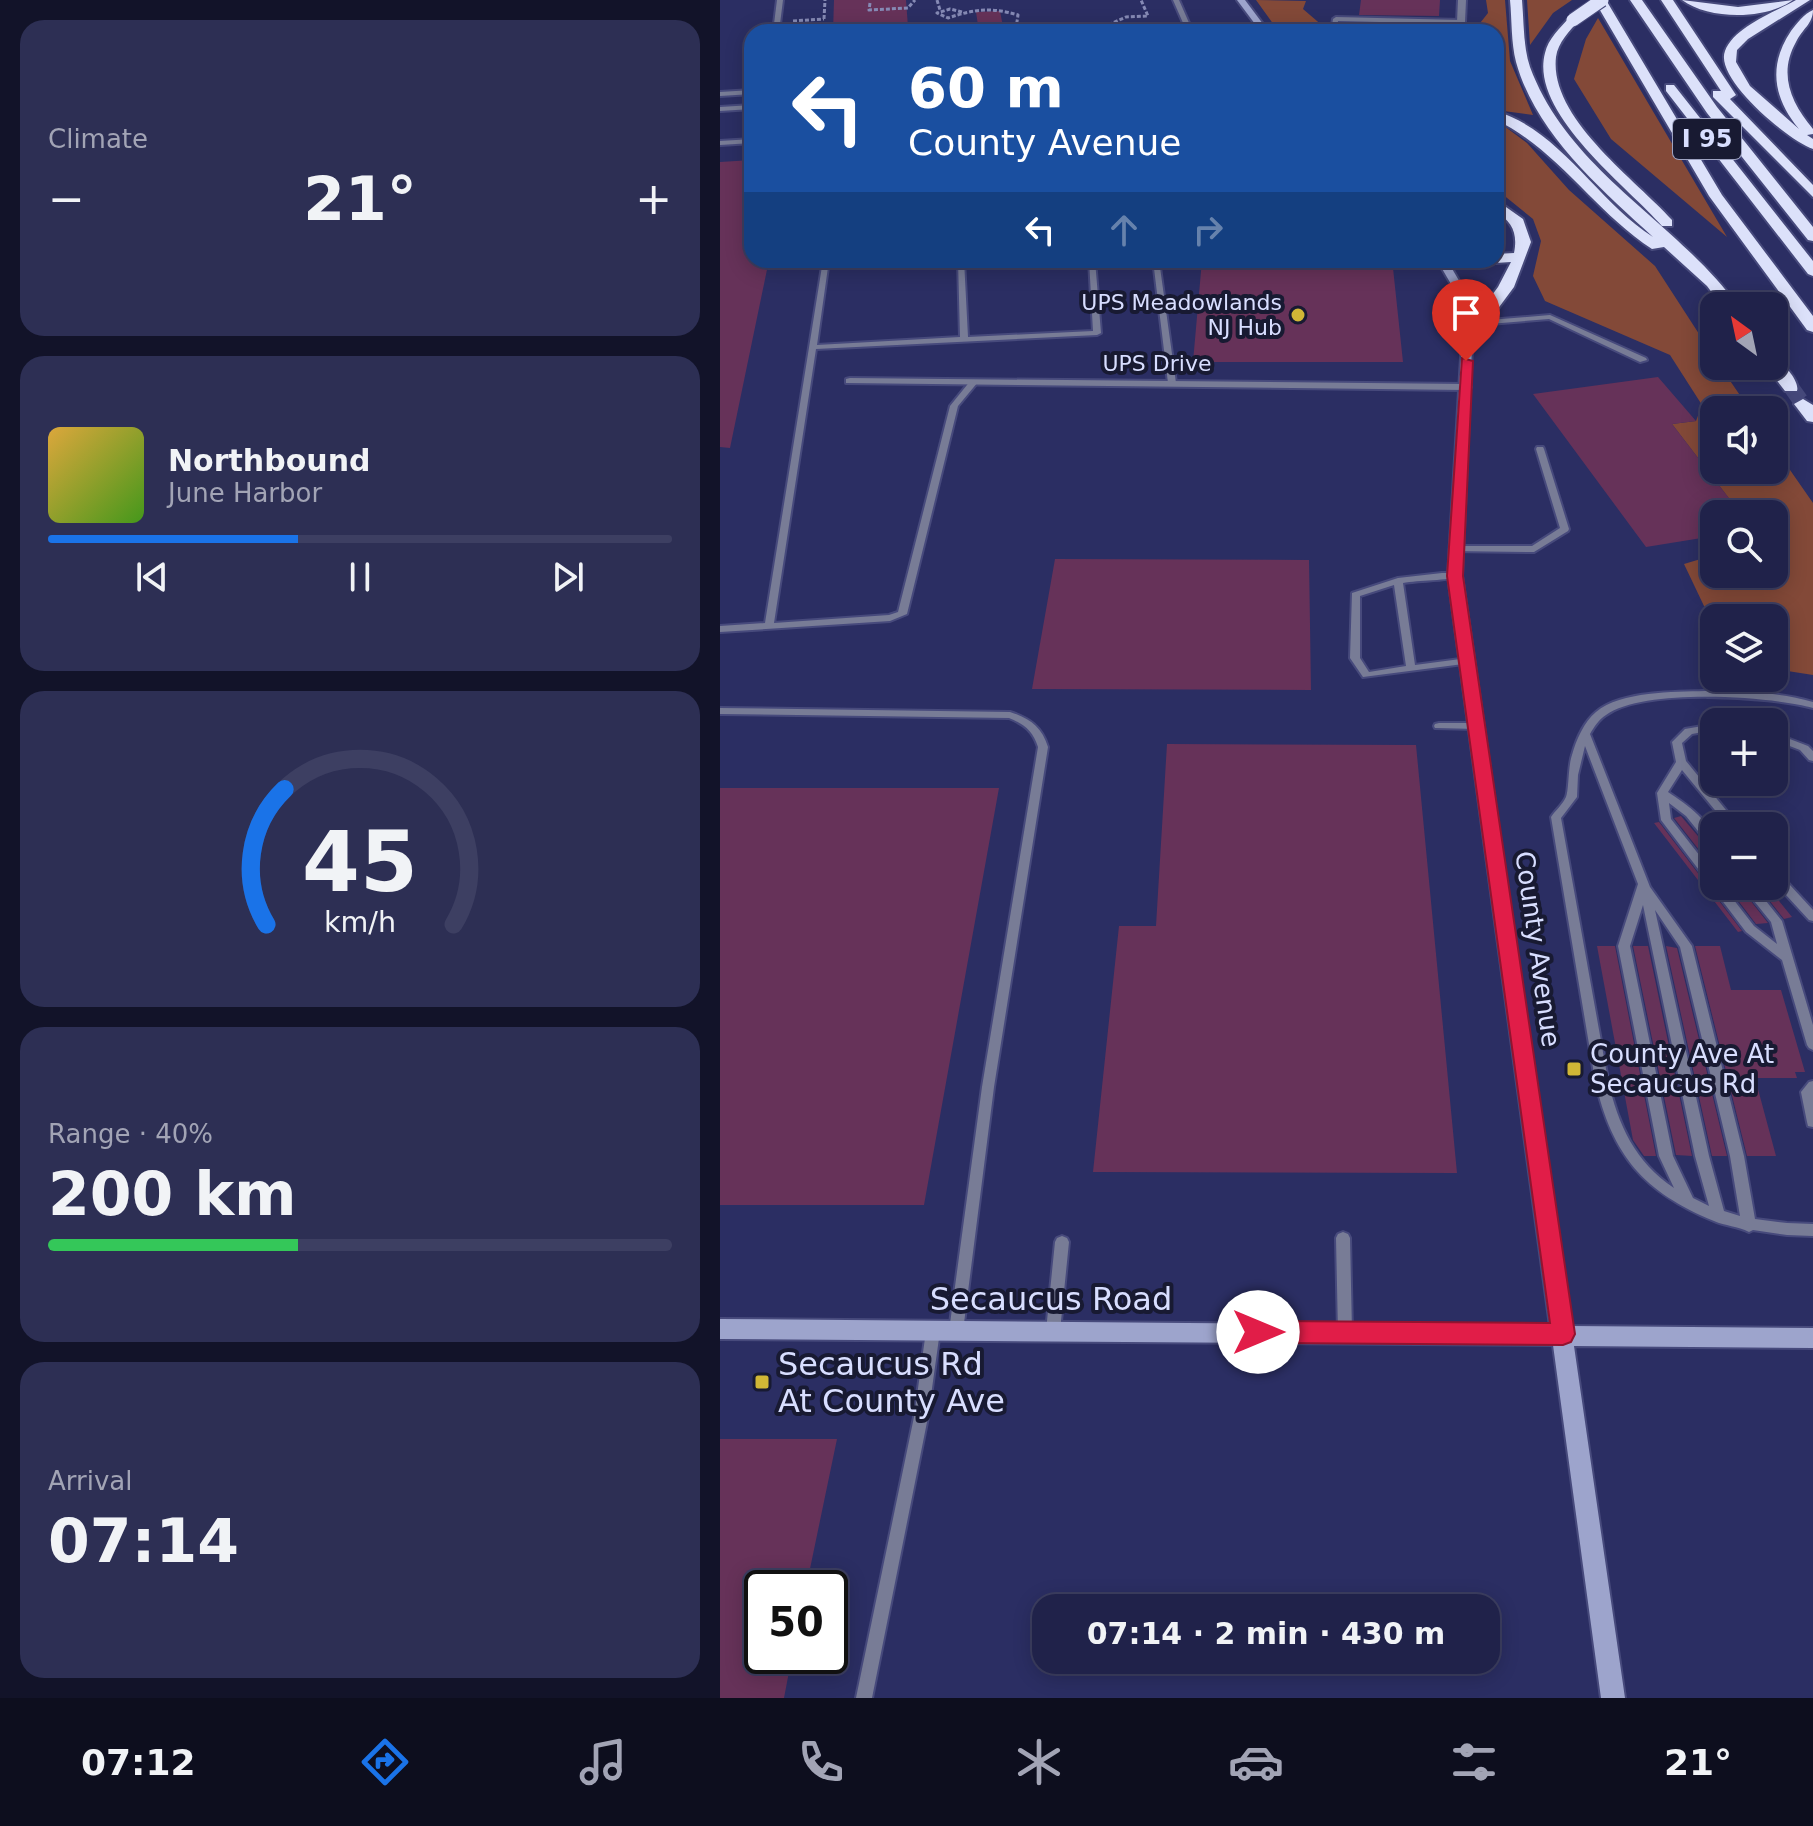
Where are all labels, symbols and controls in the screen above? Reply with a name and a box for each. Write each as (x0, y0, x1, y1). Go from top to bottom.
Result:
text: 60 m (908, 55, 1064, 120)
icon: left (776, 56, 880, 160)
road number: I 95 (1673, 119, 1741, 159)
text: County Avenue (908, 122, 1181, 163)
text: Climate (48, 124, 148, 154)
text: 21° (303, 164, 417, 234)
text: − (48, 173, 85, 224)
text: + (635, 173, 672, 224)
icon: left (1018, 208, 1062, 252)
icon: ahead (1102, 208, 1146, 252)
icon: right (1186, 208, 1230, 252)
pin (1432, 279, 1500, 361)
place label: UPS Meadowlands NJ Hub (1081, 290, 1282, 340)
icon: arrive (1444, 291, 1488, 335)
north arrow (1700, 292, 1788, 380)
map controls (1700, 292, 1788, 900)
marker: UPS Meadowlands NJ Hub (1289, 306, 1307, 324)
street label: UPS Drive (1103, 351, 1211, 376)
button: sound (1700, 396, 1788, 484)
text: Northbound (168, 443, 371, 478)
text: June Harbor (168, 478, 322, 508)
button: search (1700, 500, 1788, 588)
icon: previous (130, 555, 174, 599)
icon: pause (338, 555, 382, 599)
icon: next (546, 555, 590, 599)
button: layers (1700, 604, 1788, 692)
button: + (1700, 708, 1788, 796)
button: − (1700, 812, 1788, 900)
text: 45 (302, 814, 418, 911)
street label: County Avenue (1509, 849, 1567, 1049)
text: km/h (324, 905, 396, 939)
place label: County Ave At Secaucus Rd (1590, 1039, 1774, 1099)
marker: County Ave At Secaucus Rd (1565, 1060, 1583, 1078)
text: Range · 40% (48, 1119, 213, 1149)
text: 200 km (48, 1159, 297, 1229)
street label: Secaucus Road (930, 1280, 1172, 1318)
position arrow (1216, 1290, 1300, 1374)
place label: Secaucus Rd At County Ave (778, 1345, 1005, 1420)
marker: Secaucus Rd At County Ave (753, 1373, 771, 1391)
text: Arrival (48, 1466, 132, 1496)
text: 07:14 (48, 1506, 239, 1576)
speed limit sign: 50 (744, 1570, 848, 1674)
text: 07:14 · 2 min · 430 m (1087, 1616, 1445, 1651)
icon: directions (357, 1734, 413, 1790)
icon: music (575, 1734, 631, 1790)
icon: phone (793, 1734, 849, 1790)
icon: climate (1011, 1734, 1067, 1790)
icon: car (1228, 1734, 1284, 1790)
icon: filters (1446, 1734, 1502, 1790)
text: 07:12 (81, 1742, 195, 1783)
text: 21° (1664, 1742, 1732, 1783)

